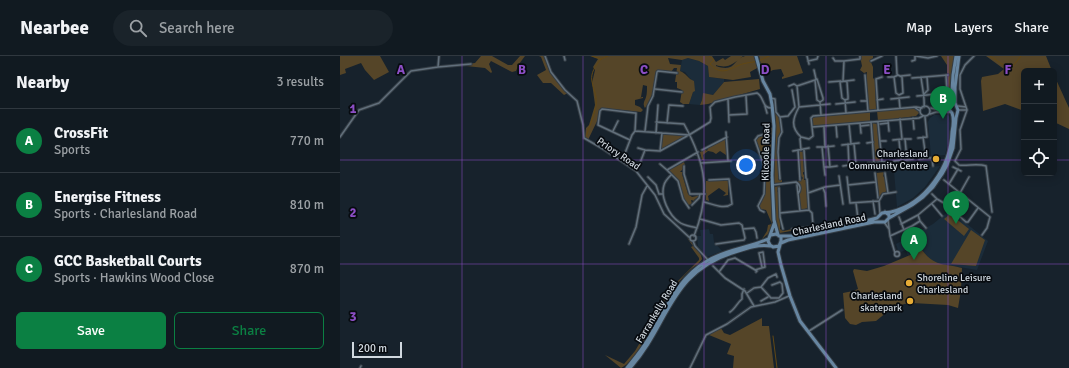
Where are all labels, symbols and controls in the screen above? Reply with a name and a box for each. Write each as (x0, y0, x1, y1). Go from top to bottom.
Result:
search box (113, 10, 393, 46)
text: Nearbee (20, 16, 89, 40)
icon: search (127, 17, 149, 39)
text: Search here (159, 19, 235, 37)
text: Map (906, 19, 932, 36)
text: Layers (954, 19, 993, 36)
text: Share (1015, 19, 1049, 36)
text: A (397, 62, 406, 78)
text: B (518, 62, 526, 78)
text: C (640, 62, 648, 78)
text: D (761, 62, 770, 78)
text: E (883, 62, 891, 78)
text: F (1005, 62, 1012, 78)
map controls (1021, 68, 1057, 176)
button: + (1021, 68, 1057, 104)
text: Nearby (16, 72, 69, 93)
text: 3 results (276, 74, 324, 90)
pin: B (930, 86, 956, 119)
text: 1 (349, 101, 357, 117)
button: − (1021, 104, 1057, 140)
street label: Kilcoole Road (759, 123, 773, 181)
text: CrossFit (54, 124, 108, 142)
text: A (25, 133, 33, 149)
text: 770 m (290, 133, 324, 149)
street label: Priory Road (595, 135, 642, 173)
button: locate (1021, 140, 1057, 176)
text: Sports (54, 142, 90, 158)
place label: Charlesland Community Centre (848, 148, 928, 172)
marker: Charlesland Community Centre (931, 154, 941, 164)
your location (736, 155, 756, 175)
text: Energise Fitness (54, 188, 161, 206)
pin: C (943, 191, 969, 224)
text: B (25, 197, 33, 213)
text: 810 m (290, 197, 324, 213)
text: 2 (349, 205, 357, 221)
text: Sports · Charlesland Road (54, 206, 197, 222)
street label: Charlesland Road (791, 211, 867, 239)
pin: A (901, 227, 927, 260)
text: GCC Basketball Courts (54, 252, 202, 270)
text: C (25, 261, 33, 277)
text: 870 m (290, 261, 324, 277)
text: Sports · Hawkins Wood Close (54, 270, 214, 286)
place label: Shoreline Leisure Charlesland (917, 272, 991, 296)
street label: Farrankelly Road (633, 278, 680, 345)
marker: Shoreline Leisure Charlesland (904, 278, 914, 288)
place label: Charlesland skatepark (851, 290, 902, 314)
marker: Charlesland skatepark (905, 296, 915, 306)
text: 3 (349, 309, 357, 325)
button: Save (16, 312, 166, 349)
button: Share (174, 312, 324, 349)
scale bar (352, 340, 402, 359)
text: 200 m (358, 342, 387, 355)

